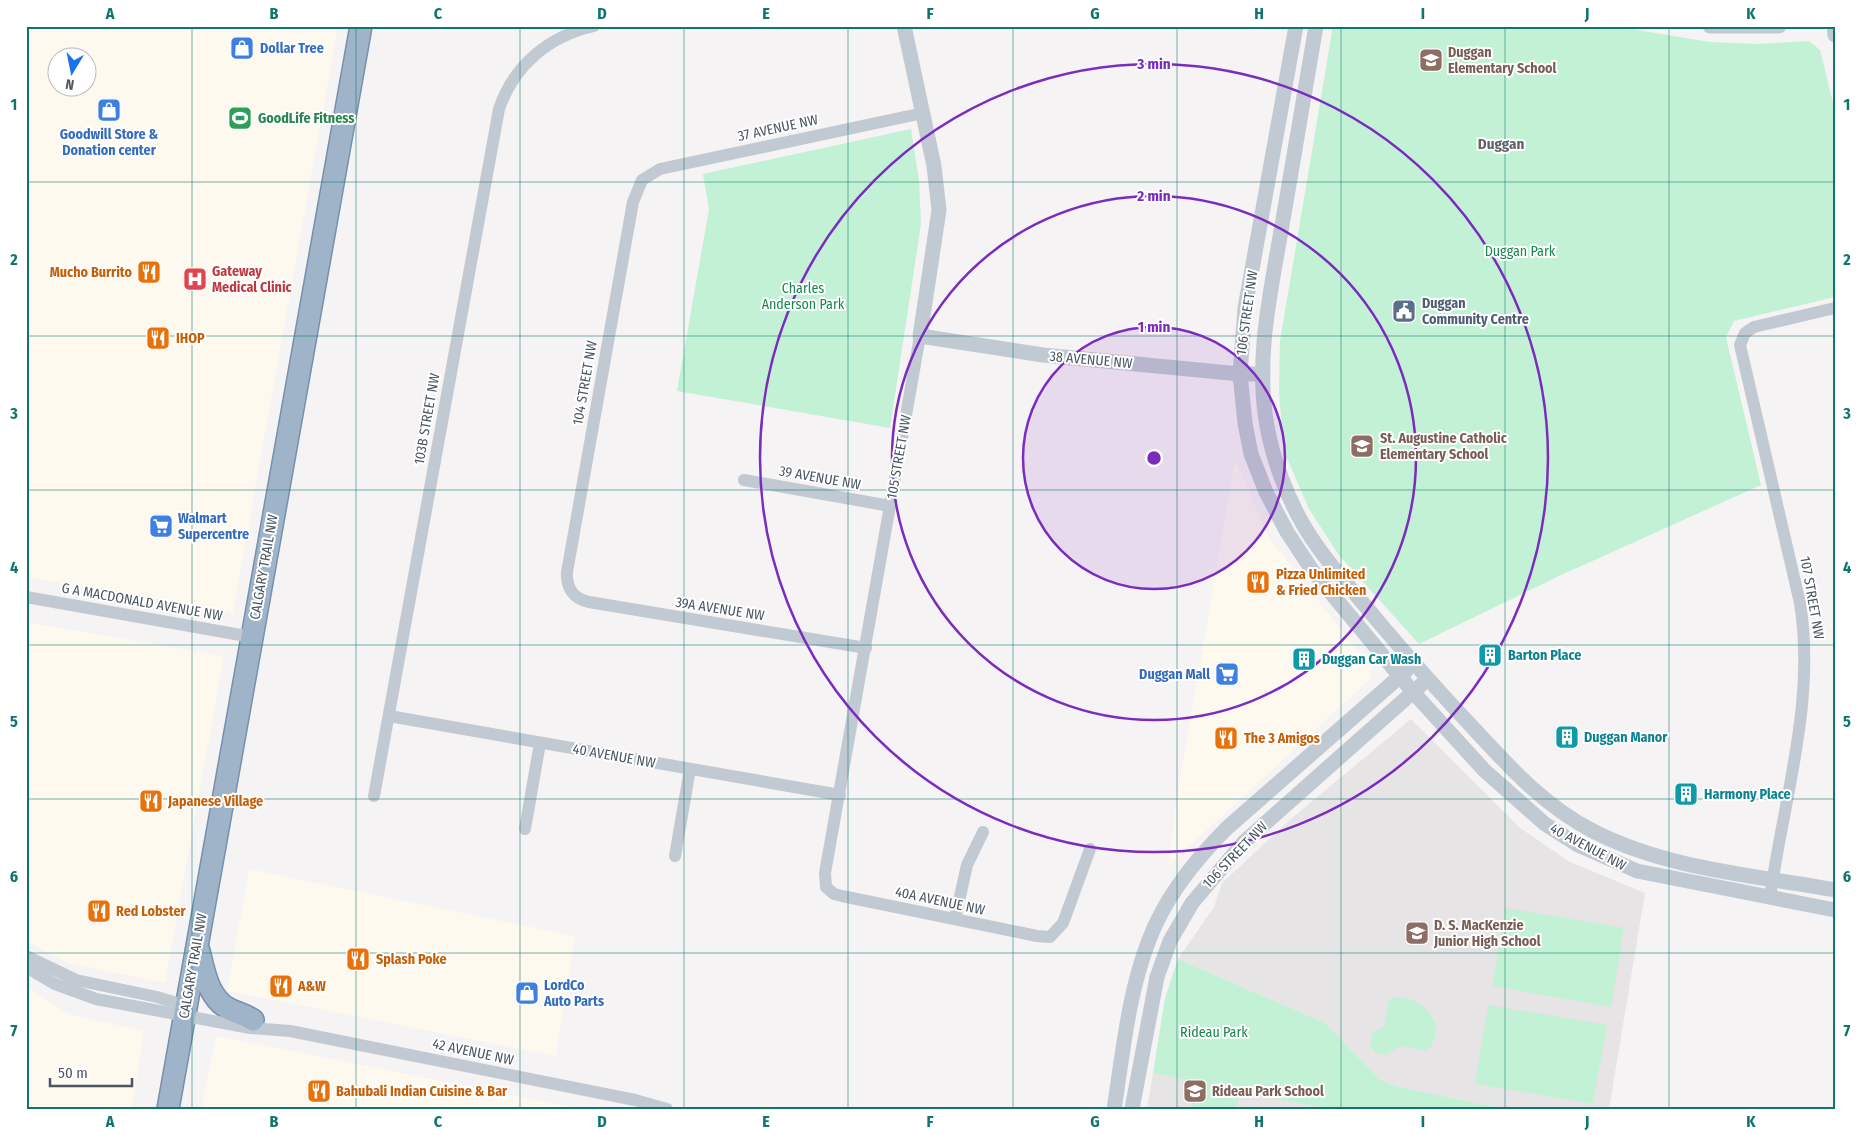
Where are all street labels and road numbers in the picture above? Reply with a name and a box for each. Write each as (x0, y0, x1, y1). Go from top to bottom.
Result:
street label: 37 AVENUE NW (736, 111, 820, 145)
street label: 106 STREET NW (1233, 269, 1261, 357)
street label: 104 STREET NW (569, 339, 601, 427)
street label: 38 AVENUE NW (1049, 348, 1134, 372)
street label: 103B STREET NW (411, 371, 443, 466)
street label: 105 STREET NW (883, 413, 915, 500)
street label: 39 AVENUE NW (778, 462, 863, 494)
street label: CALGARY TRAIL NW (246, 513, 282, 621)
street label: 107 STREET NW (1796, 555, 1828, 641)
street label: G A MACDONALD AVENUE NW (60, 579, 224, 625)
street label: 39A AVENUE NW (674, 594, 766, 625)
street label: 40 AVENUE NW (571, 740, 657, 772)
street label: 106 STREET NW (1199, 818, 1271, 892)
street label: 40 AVENUE NW (1547, 820, 1629, 874)
street label: 40A AVENUE NW (894, 883, 987, 919)
street label: CALGARY TRAIL NW (175, 912, 211, 1020)
street label: 42 AVENUE NW (431, 1035, 516, 1069)

